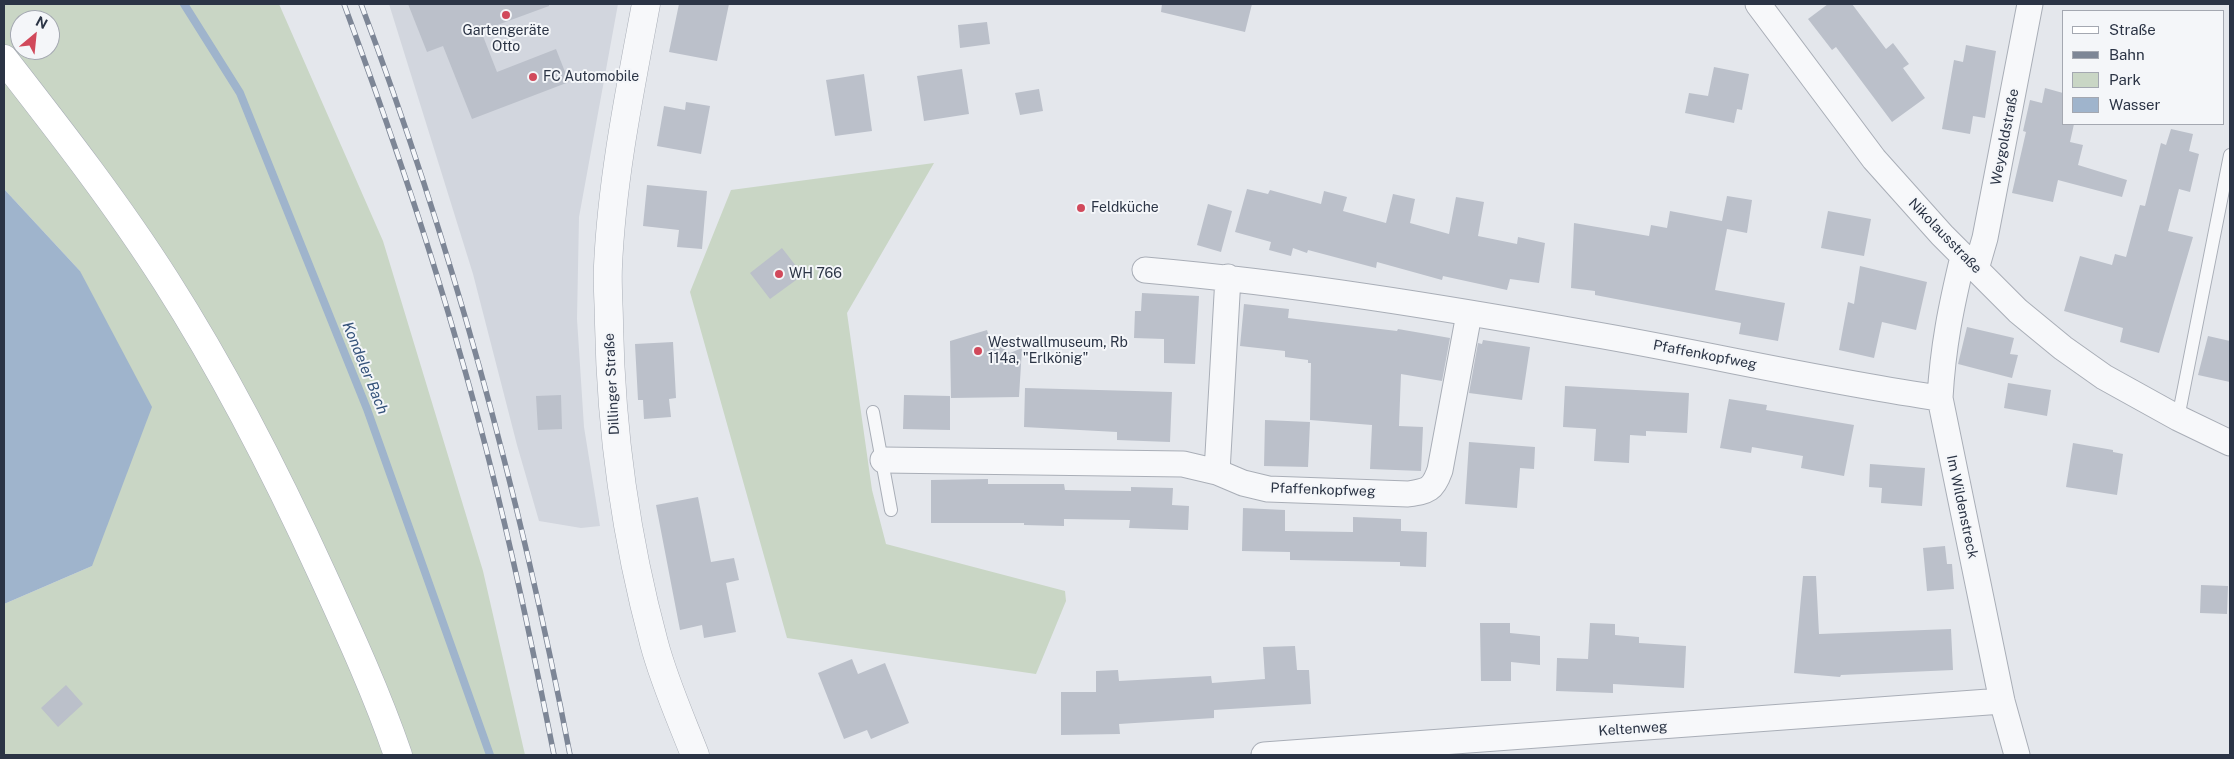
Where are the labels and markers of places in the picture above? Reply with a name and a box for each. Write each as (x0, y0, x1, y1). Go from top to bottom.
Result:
marker: Gartengeräte Otto (500, 9, 512, 21)
place label: Gartengeräte Otto (463, 23, 549, 56)
place label: FC Automobile (543, 69, 639, 85)
marker: FC Automobile (527, 71, 539, 83)
place label: Feldküche (1091, 200, 1159, 216)
marker: Feldküche (1075, 202, 1087, 214)
place label: WH 766 (789, 266, 842, 282)
marker: WH 766 (773, 268, 785, 280)
place label: Westwallmuseum, Rb 114a, "Erlkönig" (988, 335, 1128, 368)
marker: Westwallmuseum, Rb 114a, "Erlkönig" (972, 345, 984, 357)

